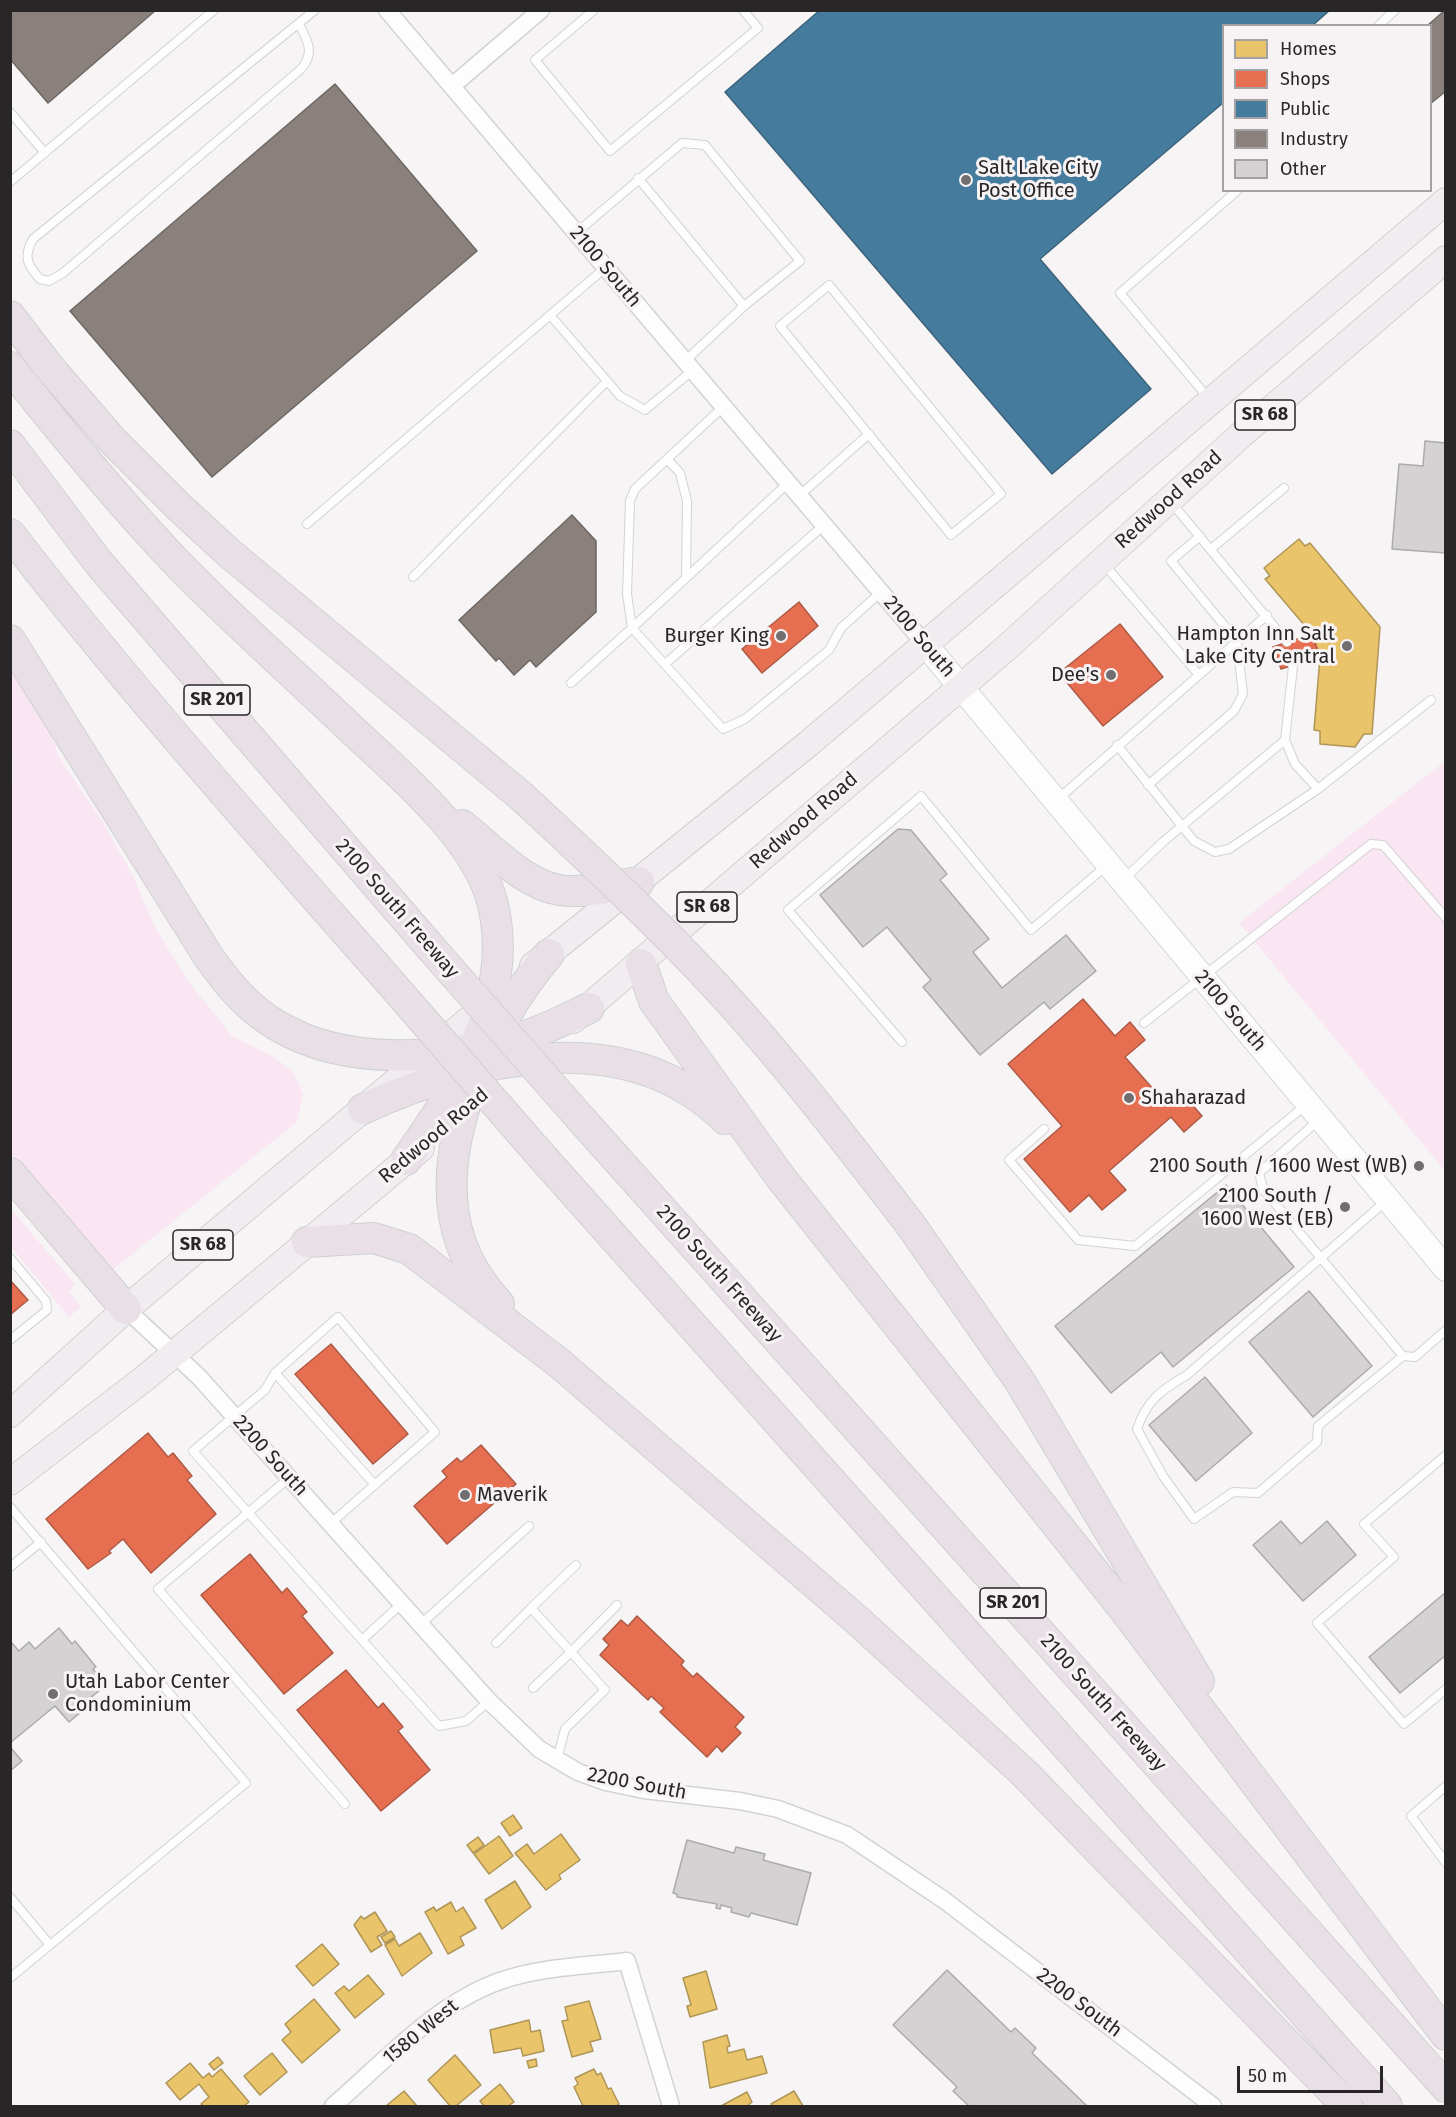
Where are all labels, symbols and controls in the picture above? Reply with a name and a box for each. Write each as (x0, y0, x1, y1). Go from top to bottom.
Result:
legend (1222, 24, 1432, 192)
text: Homes (1280, 38, 1336, 60)
text: Shops (1280, 68, 1330, 90)
text: Public (1280, 98, 1330, 120)
text: Industry (1280, 128, 1348, 150)
place label: Salt Lake City Post Office (978, 156, 1099, 203)
text: Other (1280, 158, 1326, 180)
marker: Salt Lake City Post Office (959, 173, 973, 187)
street label: 2100 South (564, 221, 646, 313)
road number: SR 68 (1235, 400, 1295, 430)
street label: Redwood Road (1111, 446, 1227, 554)
street label: 2100 South (878, 591, 960, 683)
place label: Hampton Inn Salt Lake City Central (1177, 622, 1335, 669)
place label: Burger King (664, 624, 769, 648)
marker: Burger King (774, 629, 788, 643)
marker: Hampton Inn Salt Lake City Central (1340, 639, 1354, 653)
place label: Dee's (1051, 663, 1099, 687)
marker: Dee's (1104, 668, 1118, 682)
road number: SR 201 (184, 685, 250, 715)
street label: Redwood Road (745, 767, 863, 875)
street label: 2100 South Freeway (330, 834, 464, 984)
road number: SR 68 (677, 892, 737, 922)
street label: 2100 South (1189, 965, 1271, 1057)
street label: Redwood Road (374, 1083, 494, 1189)
place label: Shaharazad (1141, 1086, 1246, 1110)
marker: Shaharazad (1122, 1091, 1136, 1105)
place label: 2100 South / 1600 West (WB) (1150, 1154, 1407, 1178)
marker: 2100 South / 1600 West (WB) (1412, 1159, 1426, 1173)
place label: 2100 South / 1600 West (EB) (1201, 1184, 1333, 1231)
street label: 2100 South Freeway (651, 1200, 787, 1348)
marker: 2100 South / 1600 West (EB) (1338, 1200, 1352, 1214)
road number: SR 68 (173, 1230, 233, 1260)
street label: 2200 South (227, 1411, 313, 1501)
place label: Maverik (477, 1483, 547, 1507)
marker: Maverik (458, 1488, 472, 1502)
road number: SR 201 (980, 1588, 1046, 1618)
street label: 2100 South Freeway (1035, 1629, 1171, 1777)
place label: Utah Labor Center Condominium (65, 1670, 229, 1717)
marker: Utah Labor Center Condominium (46, 1687, 60, 1701)
street label: 2200 South (585, 1763, 689, 1805)
street label: 2200 South (1032, 1963, 1126, 2043)
street label: 1580 West (378, 1994, 464, 2070)
scale bar (1240, 2054, 1386, 2092)
text: 50 m (1248, 2065, 1287, 2087)

